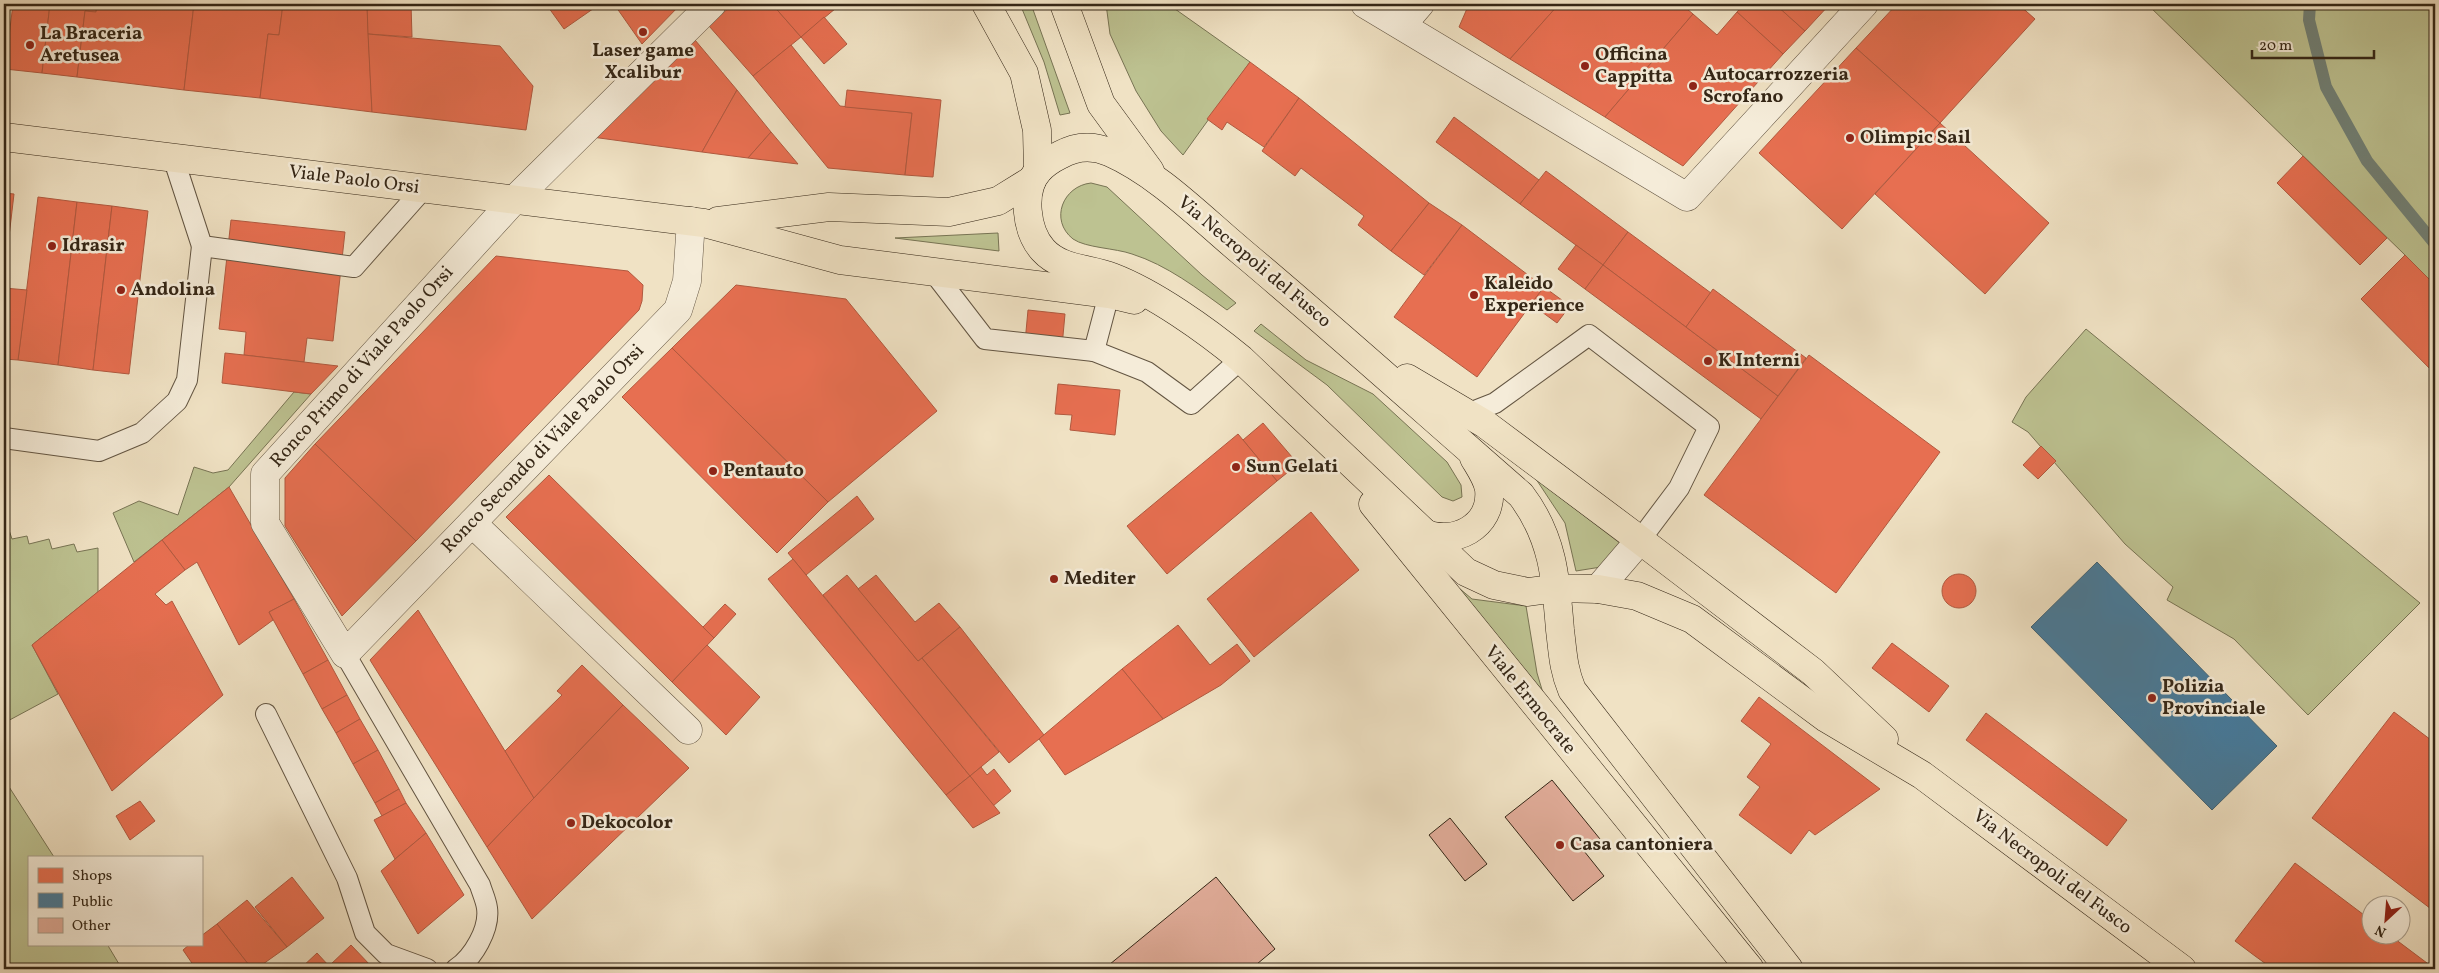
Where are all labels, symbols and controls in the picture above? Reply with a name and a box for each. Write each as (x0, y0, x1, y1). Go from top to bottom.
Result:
place label: La Braceria Aretusea (40, 21, 142, 69)
marker: Laser game Xcalibur (637, 26, 649, 38)
scale bar (2252, 28, 2374, 60)
text: 20 m (2259, 36, 2292, 57)
place label: Laser game Xcalibur (592, 38, 694, 86)
marker: La Braceria Aretusea (24, 39, 36, 51)
place label: Officina Cappitta (1595, 42, 1673, 90)
marker: Officina Cappitta (1579, 60, 1591, 72)
place label: Autocarrozzeria Scrofano (1703, 62, 1849, 110)
marker: Autocarrozzeria Scrofano (1687, 80, 1699, 92)
place label: Olimpic Sail (1860, 125, 1971, 151)
marker: Olimpic Sail (1844, 132, 1856, 144)
street label: Viale Paolo Orsi (287, 159, 421, 201)
street label: Via Necropoli del Fusco (1172, 190, 1336, 334)
place label: Idrasir (62, 233, 125, 259)
marker: Idrasir (46, 240, 58, 252)
street label: Ronco Primo di Viale Paolo Orsi (264, 260, 460, 473)
place label: Kaleido Experience (1484, 271, 1585, 319)
place label: Andolina (131, 277, 215, 303)
marker: Andolina (115, 284, 127, 296)
marker: Kaleido Experience (1468, 289, 1480, 301)
street label: Ronco Secondo di Viale Paolo Orsi (436, 338, 650, 559)
place label: K Interni (1718, 348, 1800, 374)
marker: K Interni (1702, 355, 1714, 367)
place label: Sun Gelati (1246, 454, 1339, 480)
place label: Pentauto (723, 458, 804, 484)
marker: Sun Gelati (1230, 461, 1242, 473)
marker: Pentauto (707, 465, 719, 477)
place label: Mediter (1064, 566, 1136, 592)
marker: Mediter (1048, 573, 1060, 585)
street label: Viale Ermocrate (1478, 640, 1582, 760)
place label: Polizia Provinciale (2162, 674, 2266, 722)
marker: Polizia Provinciale (2146, 692, 2158, 704)
street label: Via Necropoli del Fusco (1967, 803, 2137, 941)
place label: Dekocolor (581, 810, 673, 836)
marker: Dekocolor (565, 817, 577, 829)
place label: Casa cantoniera (1570, 832, 1713, 858)
marker: Casa cantoniera (1554, 839, 1566, 851)
legend (28, 856, 202, 946)
text: Shops (72, 866, 112, 887)
text: Public (72, 892, 113, 913)
north arrow (2362, 896, 2412, 946)
text: Other (72, 916, 111, 937)
text: N (2372, 920, 2390, 941)

